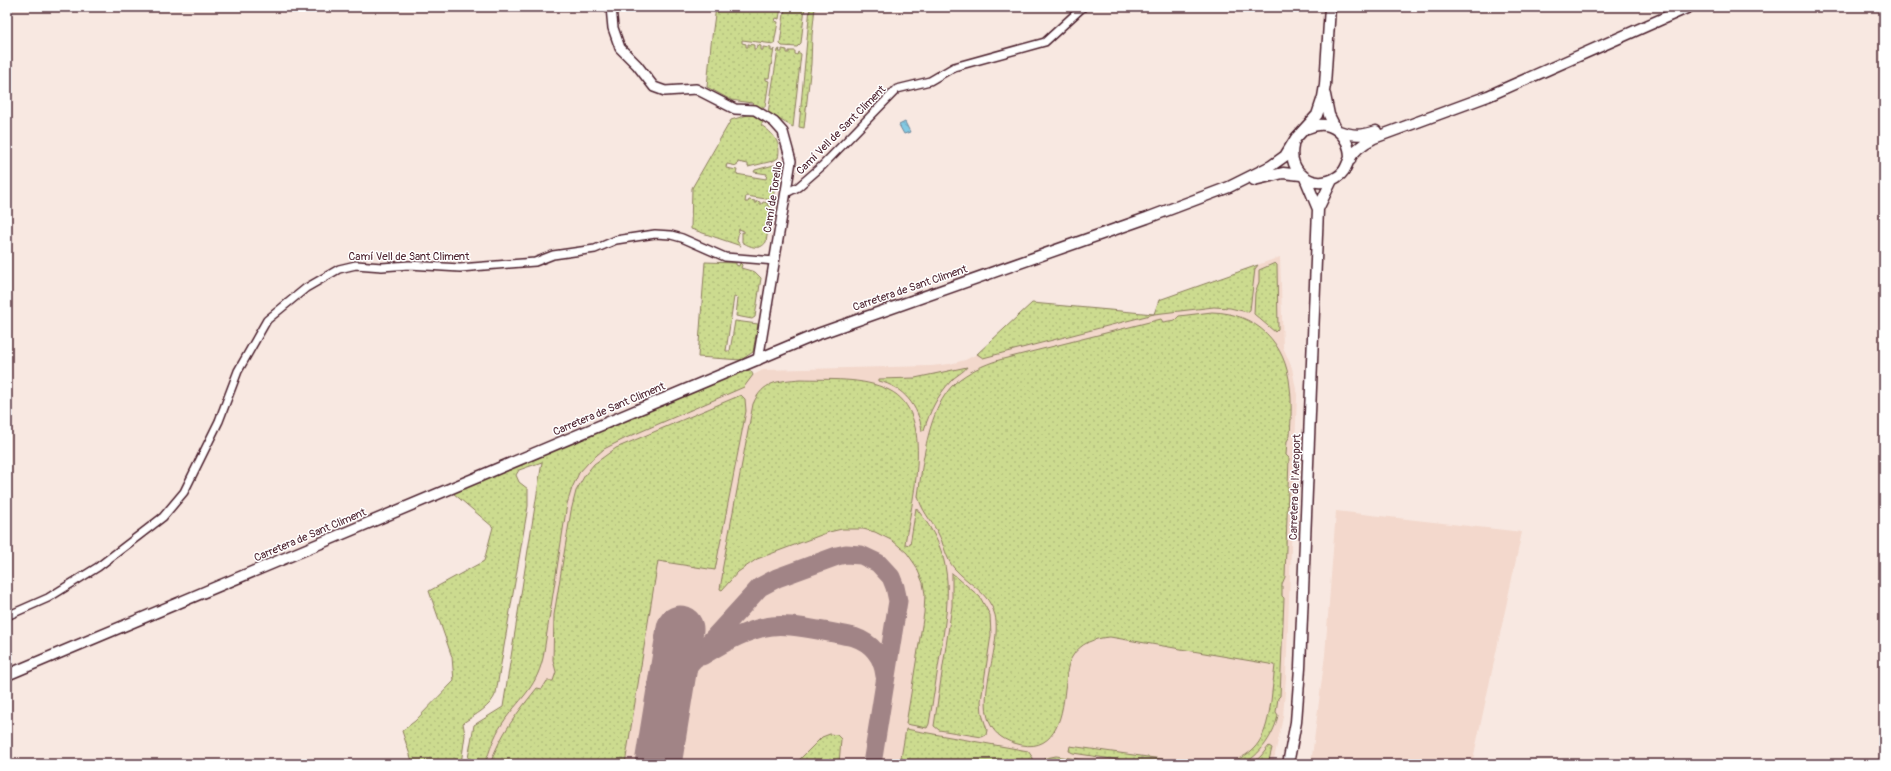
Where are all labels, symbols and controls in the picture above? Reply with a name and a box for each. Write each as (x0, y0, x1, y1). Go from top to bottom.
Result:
street label: Camí Vell de Sant Climent (794, 82, 889, 177)
street label: Camí de Torello (761, 160, 785, 234)
street label: Camí Vell de Sant Climent (349, 250, 470, 263)
street label: Carretera de Sant Climent (851, 262, 970, 314)
street label: Carretera de Sant Climent (551, 379, 667, 438)
street label: Carretera de l'Aeroport (1287, 433, 1303, 540)
street label: Carretera de Sant Climent (252, 505, 368, 564)

